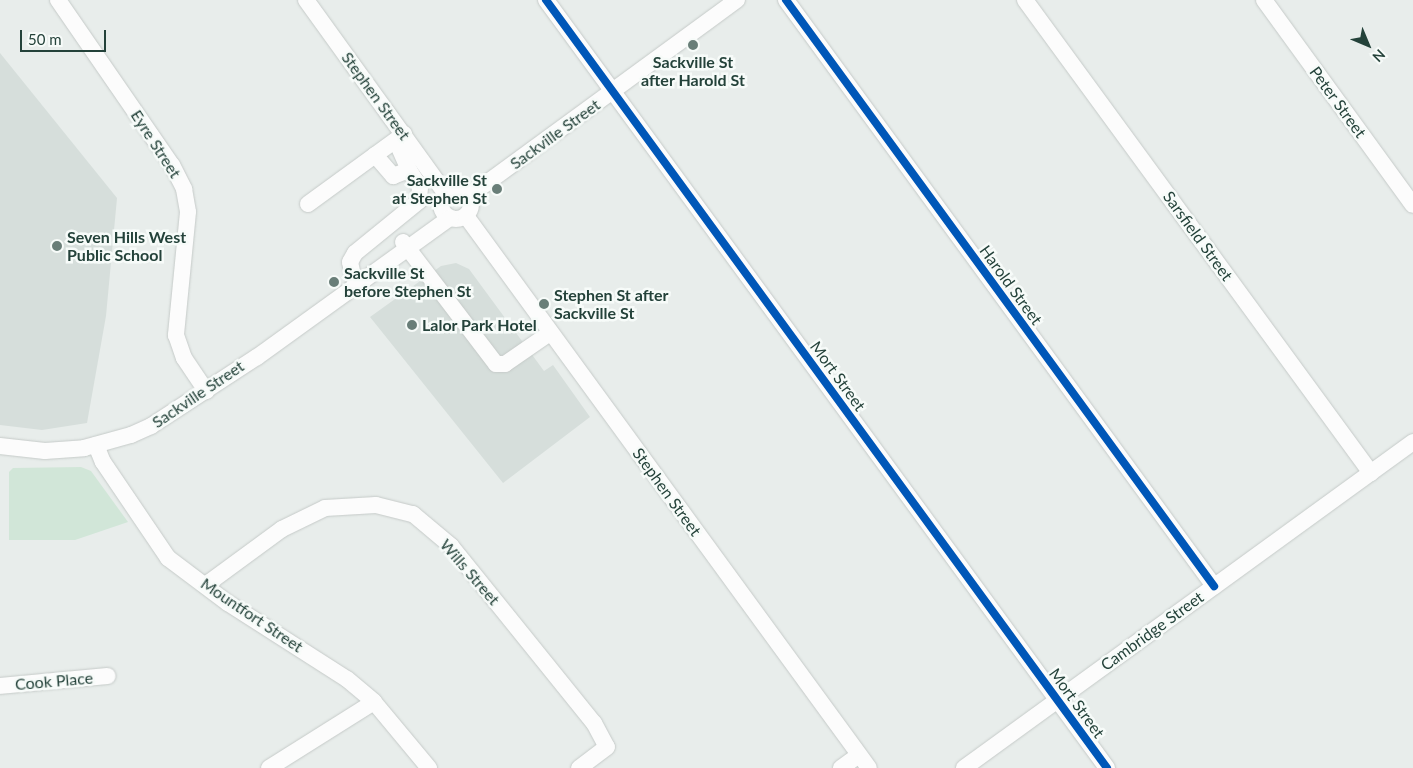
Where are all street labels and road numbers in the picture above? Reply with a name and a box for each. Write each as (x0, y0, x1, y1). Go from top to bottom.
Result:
street label: Stephen Street (338, 48, 414, 144)
street label: Peter Street (1306, 62, 1370, 142)
street label: Sackville Street (506, 95, 604, 173)
street label: Eyre Street (127, 106, 185, 182)
street label: Sarsfield Street (1159, 188, 1237, 284)
street label: Harold Street (976, 242, 1046, 328)
street label: Mort Street (806, 337, 870, 415)
street label: Sackville Street (148, 356, 248, 432)
street label: Stephen Street (629, 444, 705, 540)
street label: Wills Street (436, 535, 504, 609)
street label: Mountfort Street (197, 574, 307, 656)
street label: Cambridge Street (1097, 587, 1207, 675)
street label: Mort Street (1045, 664, 1109, 742)
street label: Cook Place (14, 668, 94, 694)

